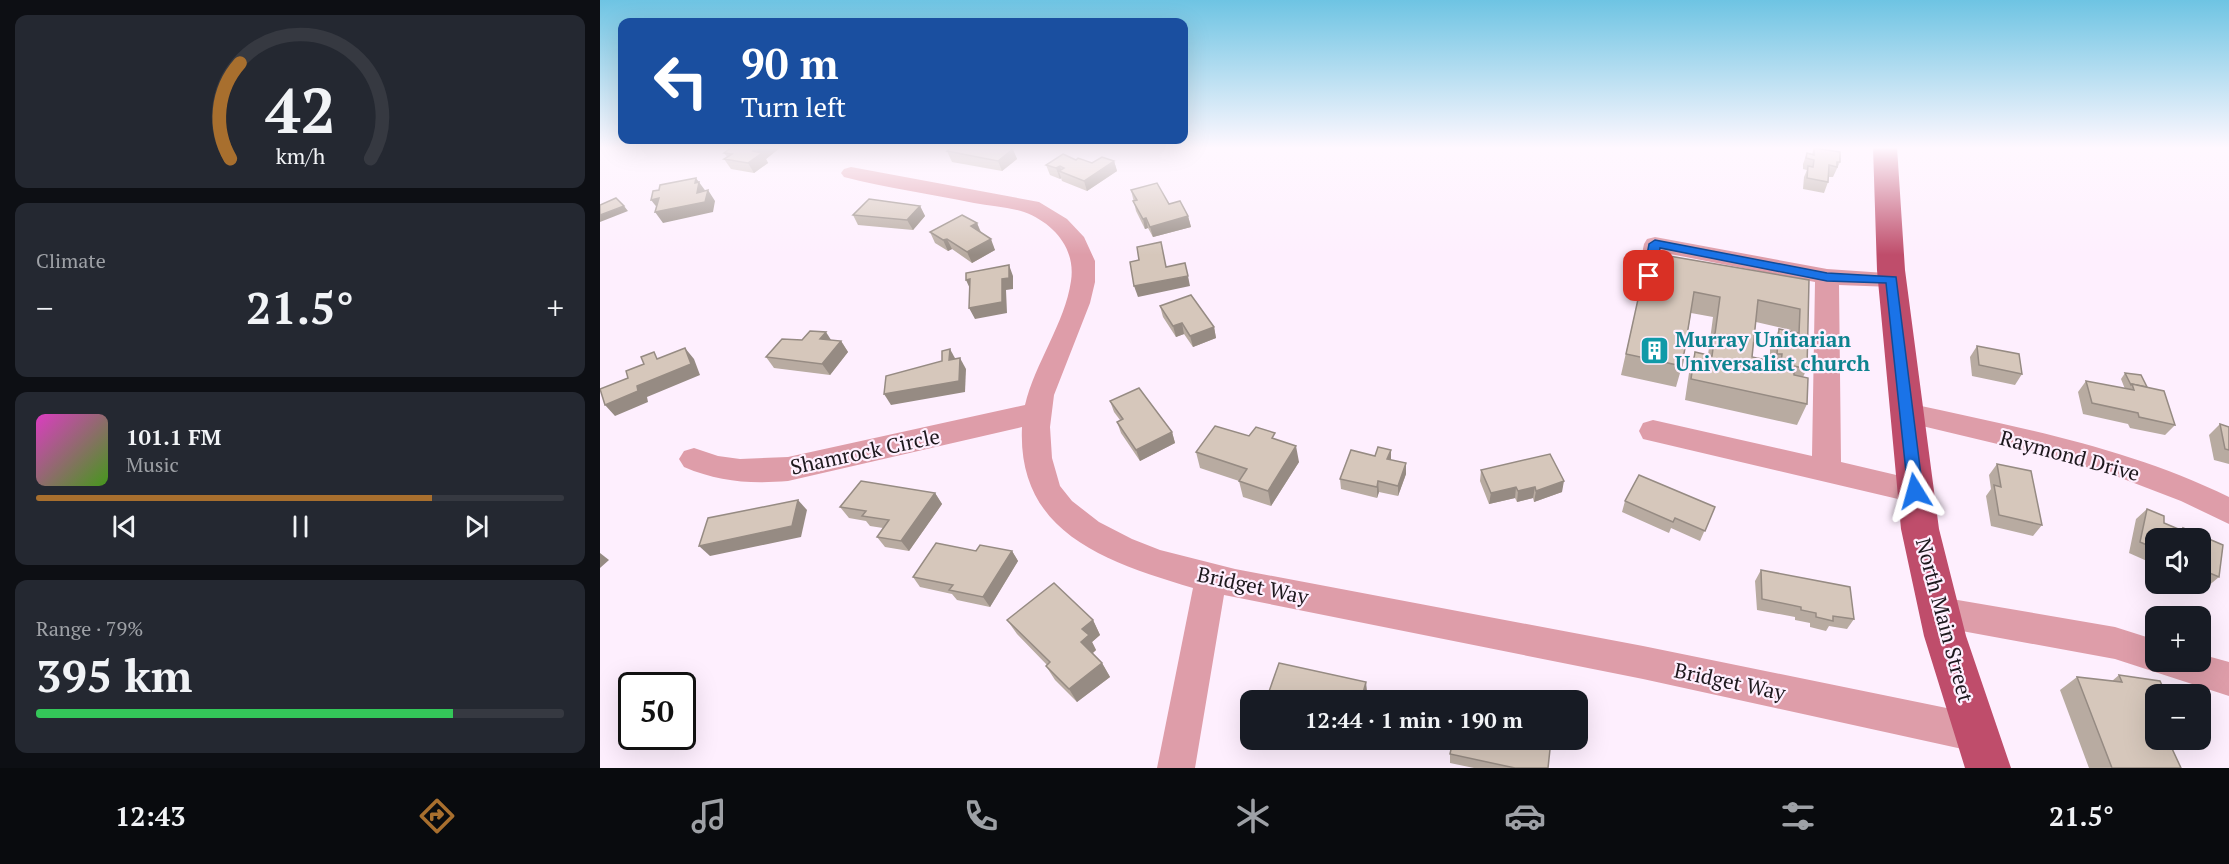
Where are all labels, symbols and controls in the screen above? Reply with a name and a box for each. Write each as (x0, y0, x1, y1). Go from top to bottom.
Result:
text: 90 m (741, 35, 839, 91)
icon: left (642, 42, 720, 120)
text: 42 (265, 68, 335, 151)
text: Turn left (741, 89, 846, 125)
text: km/h (275, 142, 325, 170)
text: Climate (36, 247, 106, 274)
pin (1623, 250, 1674, 301)
icon: arrive (1632, 259, 1665, 292)
text: 21.5° (246, 277, 354, 337)
text: − (36, 286, 54, 329)
text: + (546, 286, 564, 329)
place label: Murray Unitarian Universalist church (1675, 325, 1870, 377)
building icon: Murray Unitarian Universalist church (1638, 335, 1670, 367)
street label: Shamrock Circle (788, 421, 942, 481)
text: 101.1 FM (126, 422, 221, 451)
street label: Raymond Drive (1997, 423, 2143, 487)
text: Music (126, 451, 179, 478)
position arrow (1883, 459, 1947, 523)
icon: previous (108, 510, 141, 543)
icon: pause (284, 510, 317, 543)
icon: next (460, 510, 493, 543)
map controls (2145, 528, 2211, 750)
button: sound (2145, 528, 2211, 594)
street label: North Main Street (1910, 535, 1980, 705)
street label: Bridget Way (1195, 560, 1312, 611)
button: + (2145, 606, 2211, 672)
text: Range · 79% (36, 615, 143, 642)
text: 395 km (36, 645, 192, 705)
street label: Bridget Way (1672, 656, 1789, 707)
speed limit sign: 50 (618, 672, 696, 750)
button: − (2145, 684, 2211, 750)
text: 12:44 · 1 min · 190 m (1305, 705, 1523, 734)
icon: directions (416, 795, 458, 837)
icon: music (688, 795, 730, 837)
icon: phone (960, 795, 1002, 837)
icon: climate (1232, 795, 1274, 837)
icon: car (1504, 795, 1546, 837)
icon: filters (1777, 795, 1819, 837)
text: 12:43 (115, 798, 185, 834)
text: 21.5° (2049, 798, 2114, 834)

